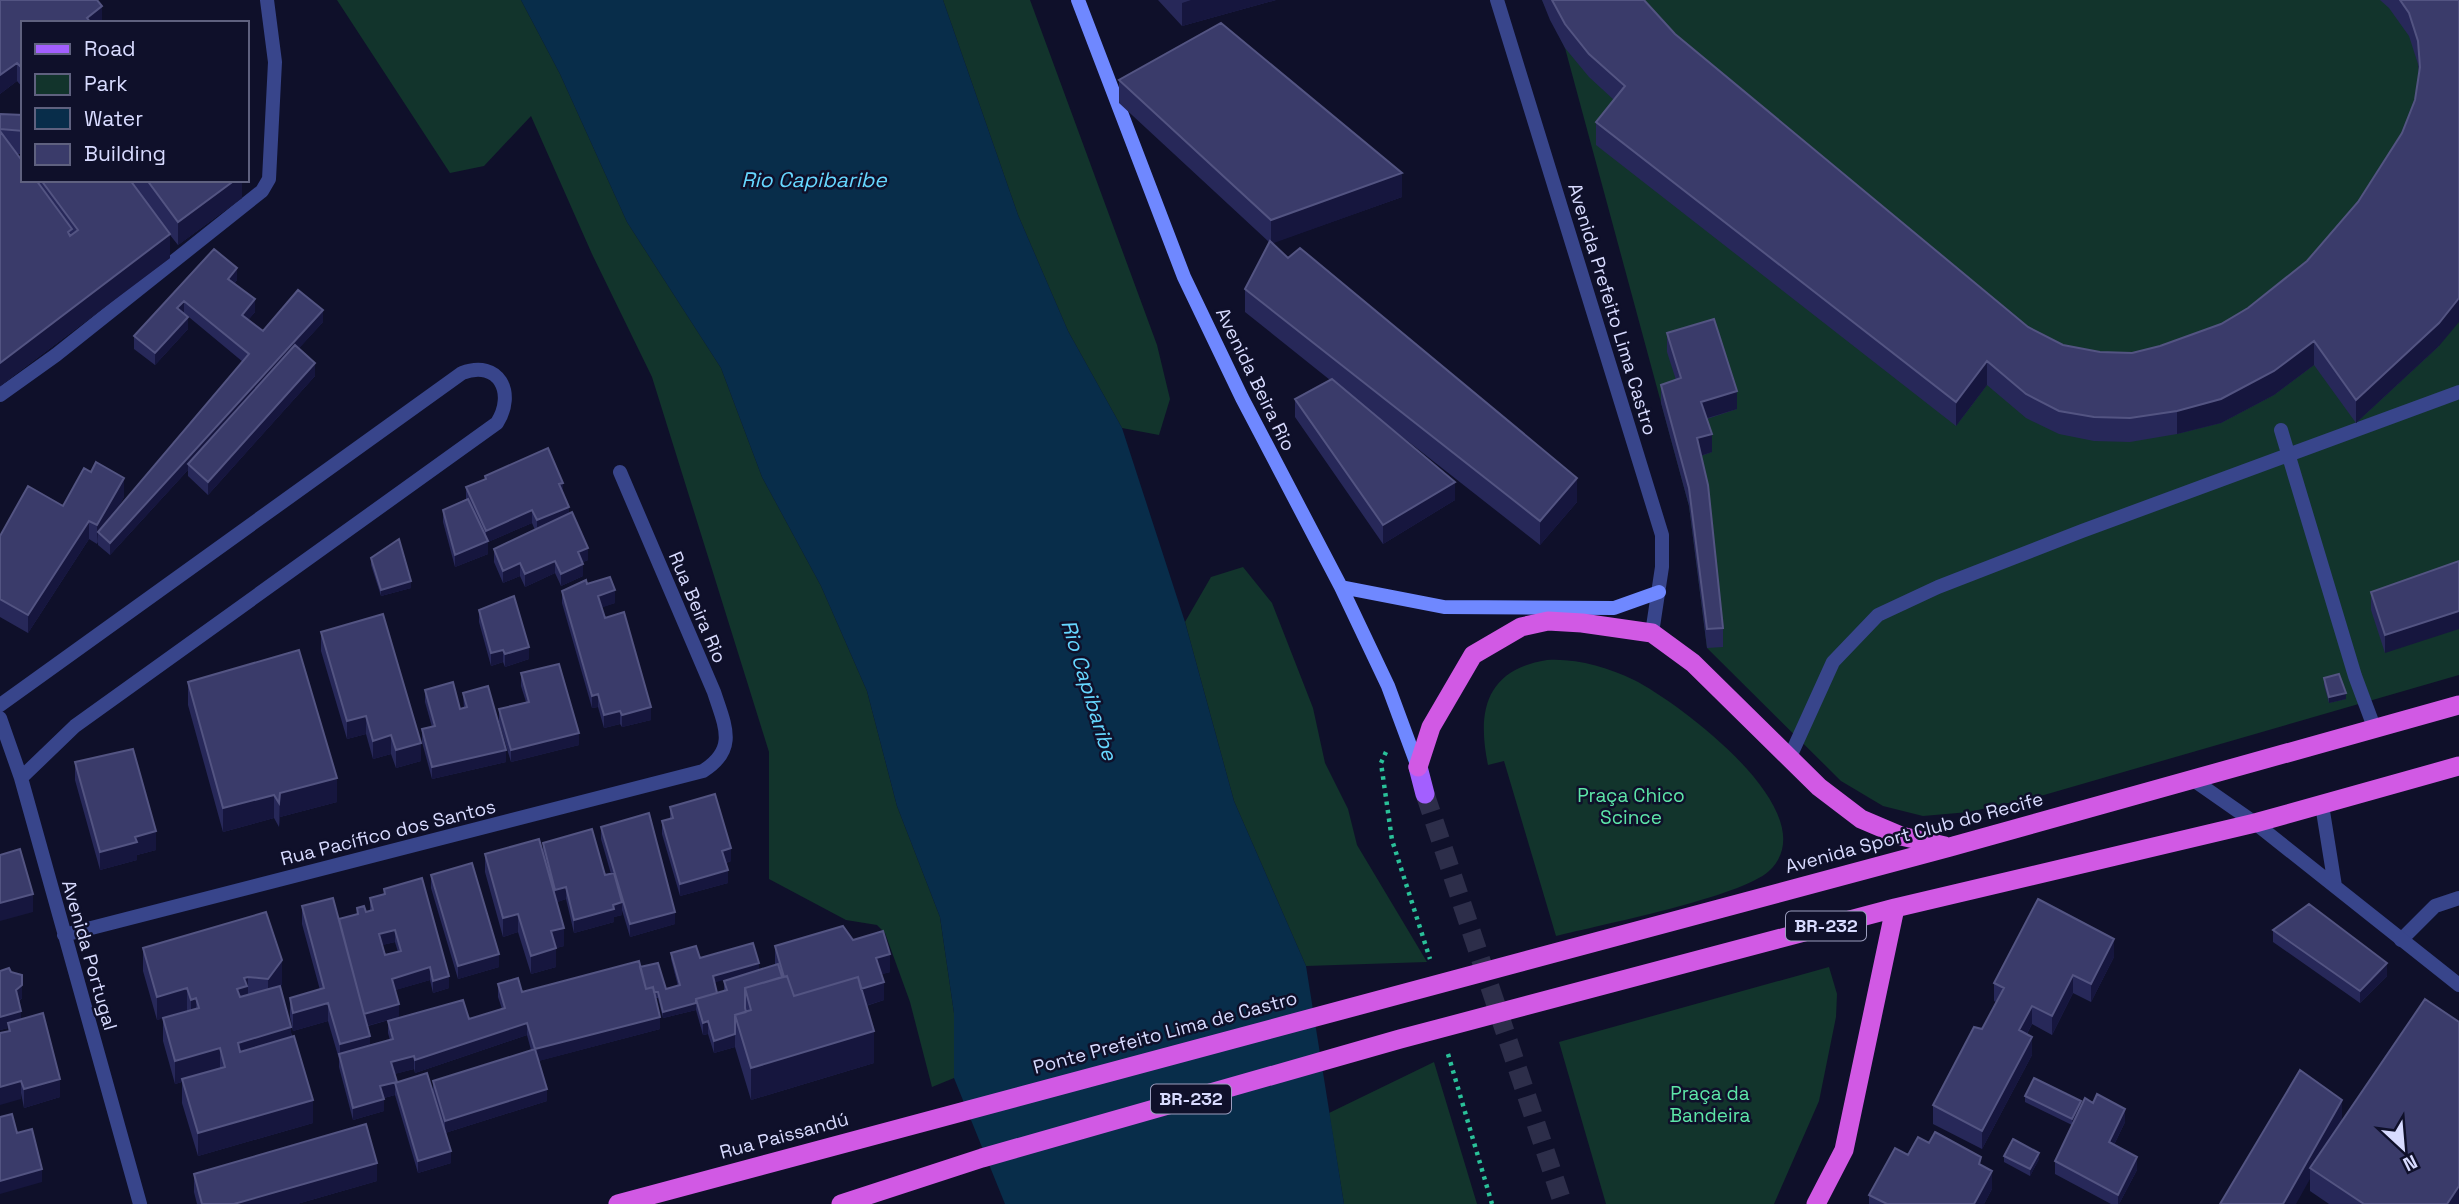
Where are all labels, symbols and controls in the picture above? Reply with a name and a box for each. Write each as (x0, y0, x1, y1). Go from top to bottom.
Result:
legend (21, 21, 248, 182)
text: Road (84, 35, 136, 62)
text: Park (84, 70, 128, 97)
text: Water (84, 105, 143, 132)
text: Building (84, 140, 166, 167)
water label: Rio Capibaribe (741, 166, 888, 193)
street label: Avenida Prefeito Lima Castro (1562, 180, 1663, 438)
street label: Avenida Beira Rio (1210, 303, 1301, 455)
street label: Rua Beira Rio (663, 548, 732, 667)
water label: Rio Capibaribe (1055, 616, 1124, 765)
park label: Praça Chico Scince (1577, 783, 1685, 830)
street label: Avenida Sport Club do Recife (1782, 786, 2046, 879)
street label: Rua Pacífico dos Santos (278, 794, 498, 871)
street label: Avenida Portugal (56, 877, 123, 1033)
road number: BR-232 (1786, 911, 1866, 940)
street label: Ponte Prefeito Lima de Castro (1030, 985, 1300, 1080)
park label: Praça da Bandeira (1669, 1081, 1751, 1128)
road number: BR-232 (1151, 1084, 1231, 1114)
street label: Rua Paissandú (717, 1106, 851, 1165)
north arrow (2368, 1113, 2438, 1183)
text: N (2399, 1149, 2421, 1177)

